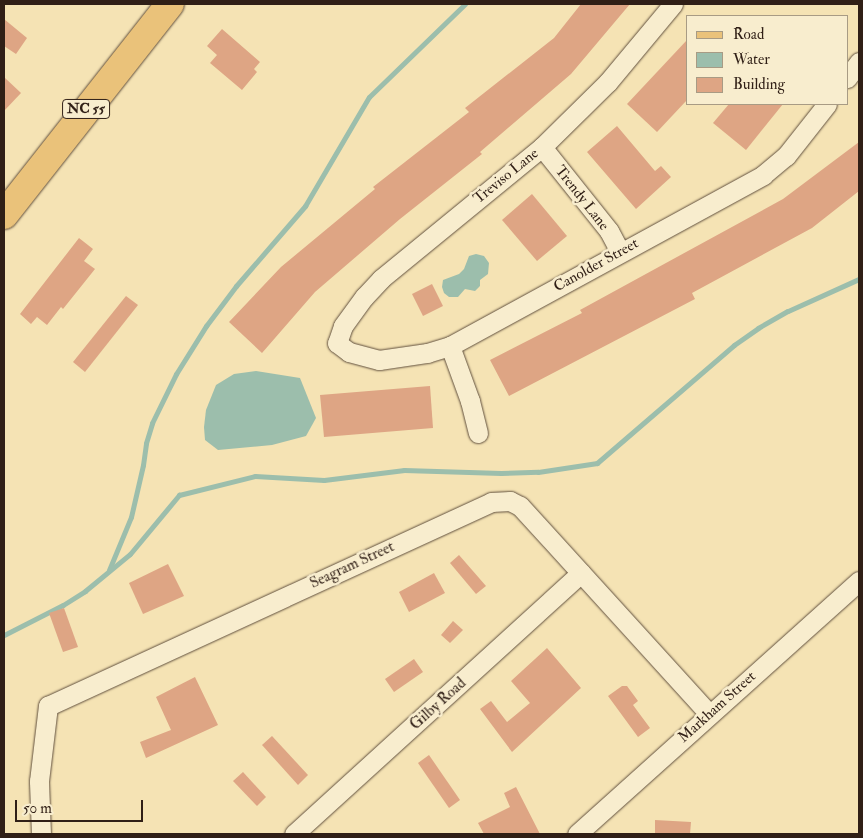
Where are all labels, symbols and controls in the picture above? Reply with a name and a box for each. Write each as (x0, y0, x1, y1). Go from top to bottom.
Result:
legend (686, 15, 848, 105)
text: Road (733, 25, 764, 44)
text: Water (733, 50, 770, 69)
text: Building (733, 75, 785, 94)
road number: NC 55 (61, 98, 111, 120)
street label: Treviso Lane (470, 144, 542, 208)
street label: Trendy Lane (551, 162, 613, 234)
street label: Canolder Street (550, 234, 642, 296)
street label: Seagram Street (307, 538, 397, 592)
street label: Markham Street (674, 667, 760, 747)
street label: Gilby Road (406, 674, 470, 734)
scale bar (18, 790, 145, 822)
text: 50 m (23, 799, 52, 818)

